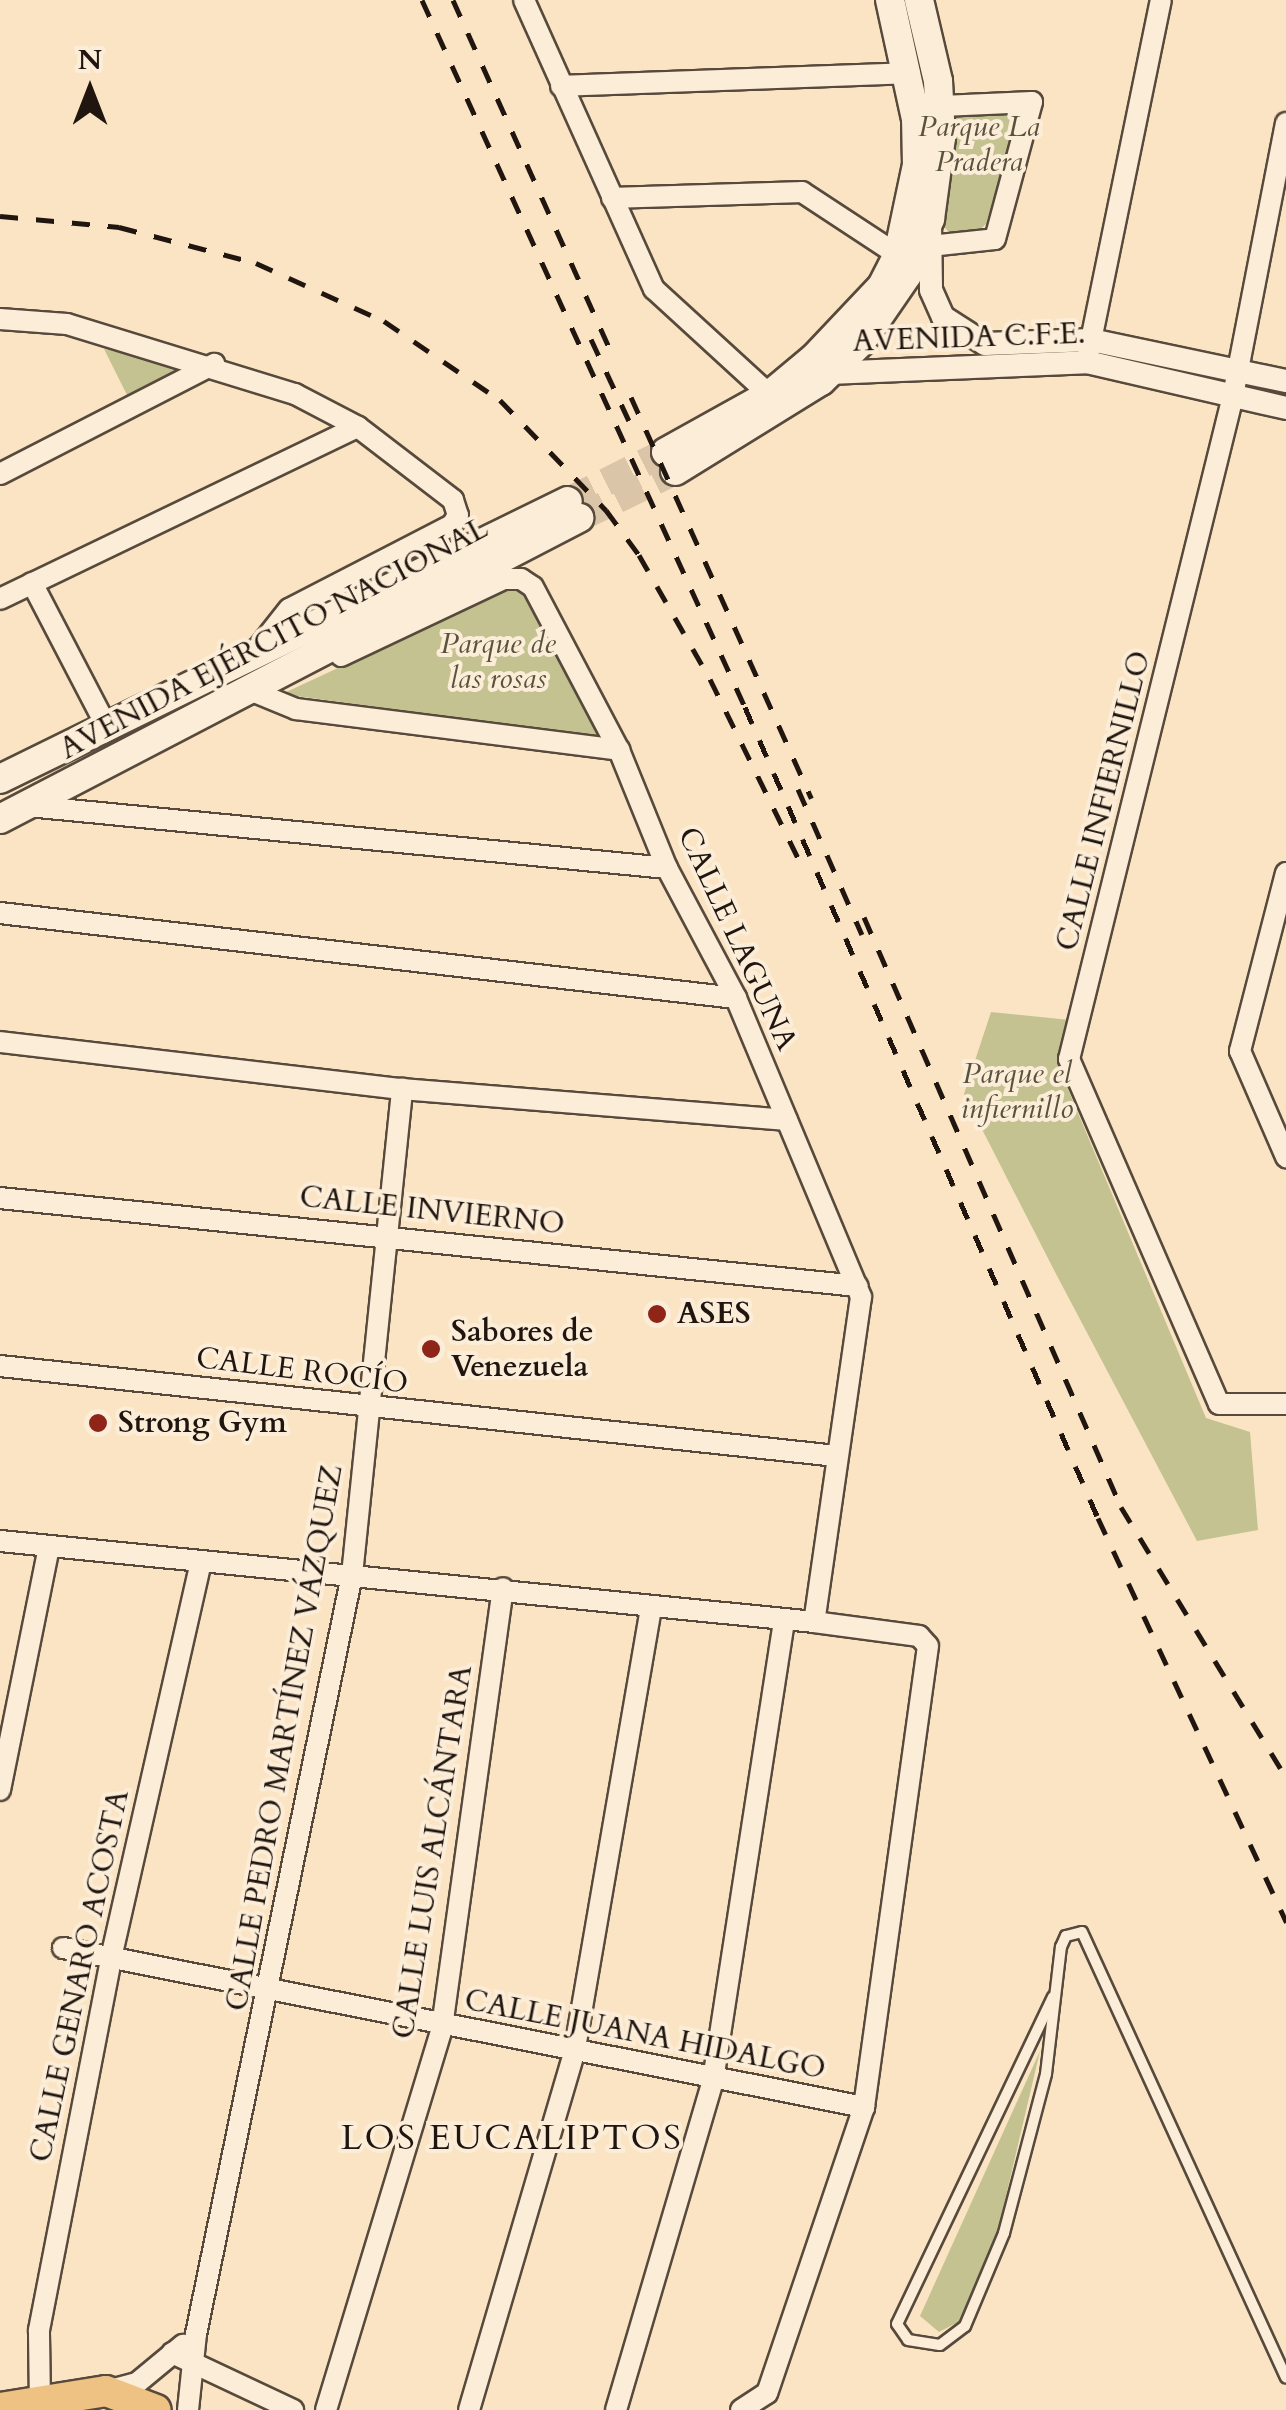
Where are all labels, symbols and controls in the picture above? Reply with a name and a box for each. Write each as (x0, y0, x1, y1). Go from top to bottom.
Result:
north arrow (40, 40, 140, 140)
text: N (78, 41, 102, 79)
park label: Parque La Pradera (918, 109, 1040, 180)
street label: AVENIDA C.F.E. (852, 316, 1086, 360)
street label: AVENIDA EJÉRCITO NACIONAL (54, 510, 494, 768)
park label: Parque de las rosas (440, 626, 556, 696)
street label: CALLE INFIERNILLO (1049, 647, 1159, 955)
street label: CALLE LAGUNA (670, 822, 804, 1056)
park label: Parque el infiernillo (960, 1056, 1074, 1126)
street label: CALLE INVIERNO (298, 1179, 566, 1243)
place label: ASES (677, 1296, 751, 1332)
marker: ASES (646, 1303, 668, 1325)
place label: Sabores de Venezuela (451, 1314, 594, 1384)
marker: Sabores de Venezuela (420, 1338, 442, 1360)
street label: CALLE ROCÍO (194, 1340, 410, 1402)
place label: Strong Gym (118, 1405, 287, 1441)
marker: Strong Gym (87, 1412, 109, 1434)
street label: CALLE PEDRO MARTÍNEZ VÁZQUEZ (219, 1462, 351, 2014)
street label: CALLE LUIS ALCÁNTARA (386, 1663, 480, 2041)
street label: CALLE GENARO ACOSTA (23, 1787, 137, 2165)
street label: CALLE JUANA HIDALGO (461, 1982, 829, 2088)
district label: LOS EUCALIPTOS (341, 2117, 683, 2159)

